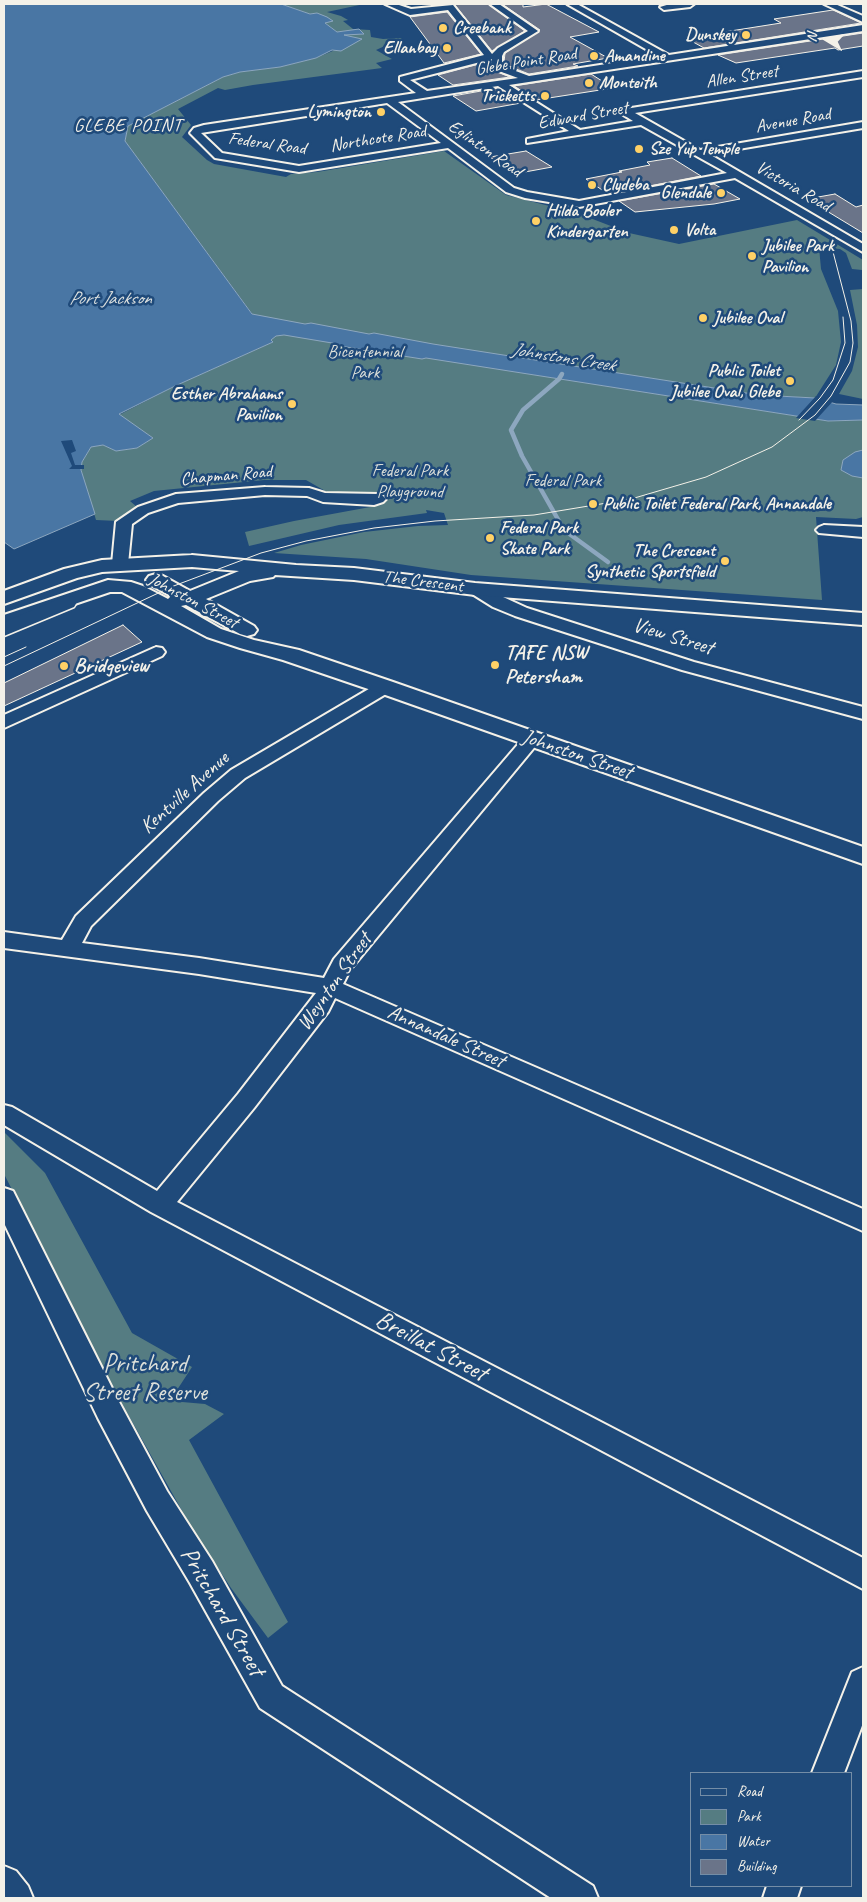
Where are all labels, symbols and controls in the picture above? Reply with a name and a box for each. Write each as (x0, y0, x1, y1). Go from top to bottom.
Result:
north arrow (802, 15, 852, 65)
place label: Creebank (453, 17, 511, 39)
marker: Creebank (437, 22, 449, 34)
place label: Dunskey (685, 24, 736, 46)
marker: Dunskey (740, 29, 752, 41)
text: N (803, 32, 821, 43)
place label: Ellanbay (383, 37, 437, 59)
marker: Ellanbay (441, 42, 453, 54)
street label: Glebe Point Road (474, 43, 578, 81)
place label: Amandine (604, 45, 665, 67)
marker: Amandine (588, 50, 600, 62)
street label: Allen Street (704, 61, 780, 93)
place label: Monteith (599, 72, 657, 94)
marker: Monteith (583, 77, 595, 89)
place label: Tricketts (481, 85, 535, 107)
marker: Tricketts (539, 90, 551, 102)
street label: Edward Street (536, 97, 630, 135)
place label: Lymington (307, 101, 371, 123)
street label: Avenue Road (754, 104, 832, 138)
marker: Lymington (375, 106, 387, 118)
district label: GLEBE POINT (73, 115, 183, 137)
street label: Eglinton Road (444, 116, 526, 182)
street label: Northcote Road (329, 121, 427, 157)
street label: Federal Road (227, 128, 307, 160)
place label: Sze Yup Temple (649, 138, 739, 160)
marker: Sze Yup Temple (633, 143, 645, 155)
street label: Victoria Road (752, 157, 834, 217)
place label: Clydeba (602, 174, 649, 196)
marker: Clydeba (586, 179, 598, 191)
place label: Glendale (661, 182, 711, 204)
marker: Glendale (715, 187, 727, 199)
place label: Hilda Booler Kindergarten (546, 200, 628, 242)
marker: Hilda Booler Kindergarten (530, 215, 542, 227)
place label: Volta (684, 219, 715, 241)
marker: Volta (668, 224, 680, 236)
place label: Jubilee Park Pavilion (762, 235, 834, 278)
marker: Jubilee Park Pavilion (746, 250, 758, 262)
water label: Port Jackson (69, 288, 151, 310)
place label: Jubilee Oval (713, 307, 783, 329)
marker: Jubilee Oval (697, 312, 709, 324)
water label: Johnstons Creek (510, 339, 616, 377)
park label: Bicentennial Park (328, 341, 402, 384)
place label: Public Toilet Jubilee Oval, Glebe (670, 360, 780, 402)
marker: Public Toilet Jubilee Oval, Glebe (784, 375, 796, 387)
place label: Esther Abrahams Pavilion (171, 383, 282, 426)
marker: Esther Abrahams Pavilion (286, 398, 298, 410)
park label: Federal Park Playground (372, 460, 448, 502)
street label: Chapman Road (180, 461, 272, 491)
park label: Federal Park (525, 470, 601, 492)
place label: Public Toilet Federal Park, Annandale (603, 493, 831, 515)
marker: Public Toilet Federal Park, Annandale (587, 498, 599, 510)
place label: Federal Park Skate Park (500, 517, 578, 560)
marker: Federal Park Skate Park (484, 532, 496, 544)
place label: The Crescent Synthetic Sportsfield (585, 540, 715, 582)
marker: The Crescent Synthetic Sportsfield (719, 555, 731, 567)
street label: The Crescent (382, 566, 464, 598)
street label: Johnston Street (145, 568, 241, 634)
street label: View Street (630, 613, 716, 661)
place label: TAFE NSW Petersham (505, 640, 588, 690)
place label: Bridgeview (74, 653, 149, 679)
marker: TAFE NSW Petersham (489, 659, 501, 671)
marker: Bridgeview (58, 660, 70, 672)
street label: Johnston Street (519, 724, 635, 786)
street label: Kentville Avenue (135, 747, 235, 839)
street label: Weynton Street (292, 928, 378, 1036)
street label: Annandale Street (383, 1000, 509, 1074)
street label: Breillat Street (370, 1305, 492, 1389)
park label: Pritchard Street Reserve (83, 1349, 207, 1408)
street label: Pritchard Street (173, 1542, 271, 1682)
legend (690, 1772, 852, 1887)
text: Road (737, 1782, 762, 1801)
text: Park (737, 1807, 761, 1826)
text: Water (737, 1832, 770, 1851)
text: Building (737, 1857, 776, 1876)

